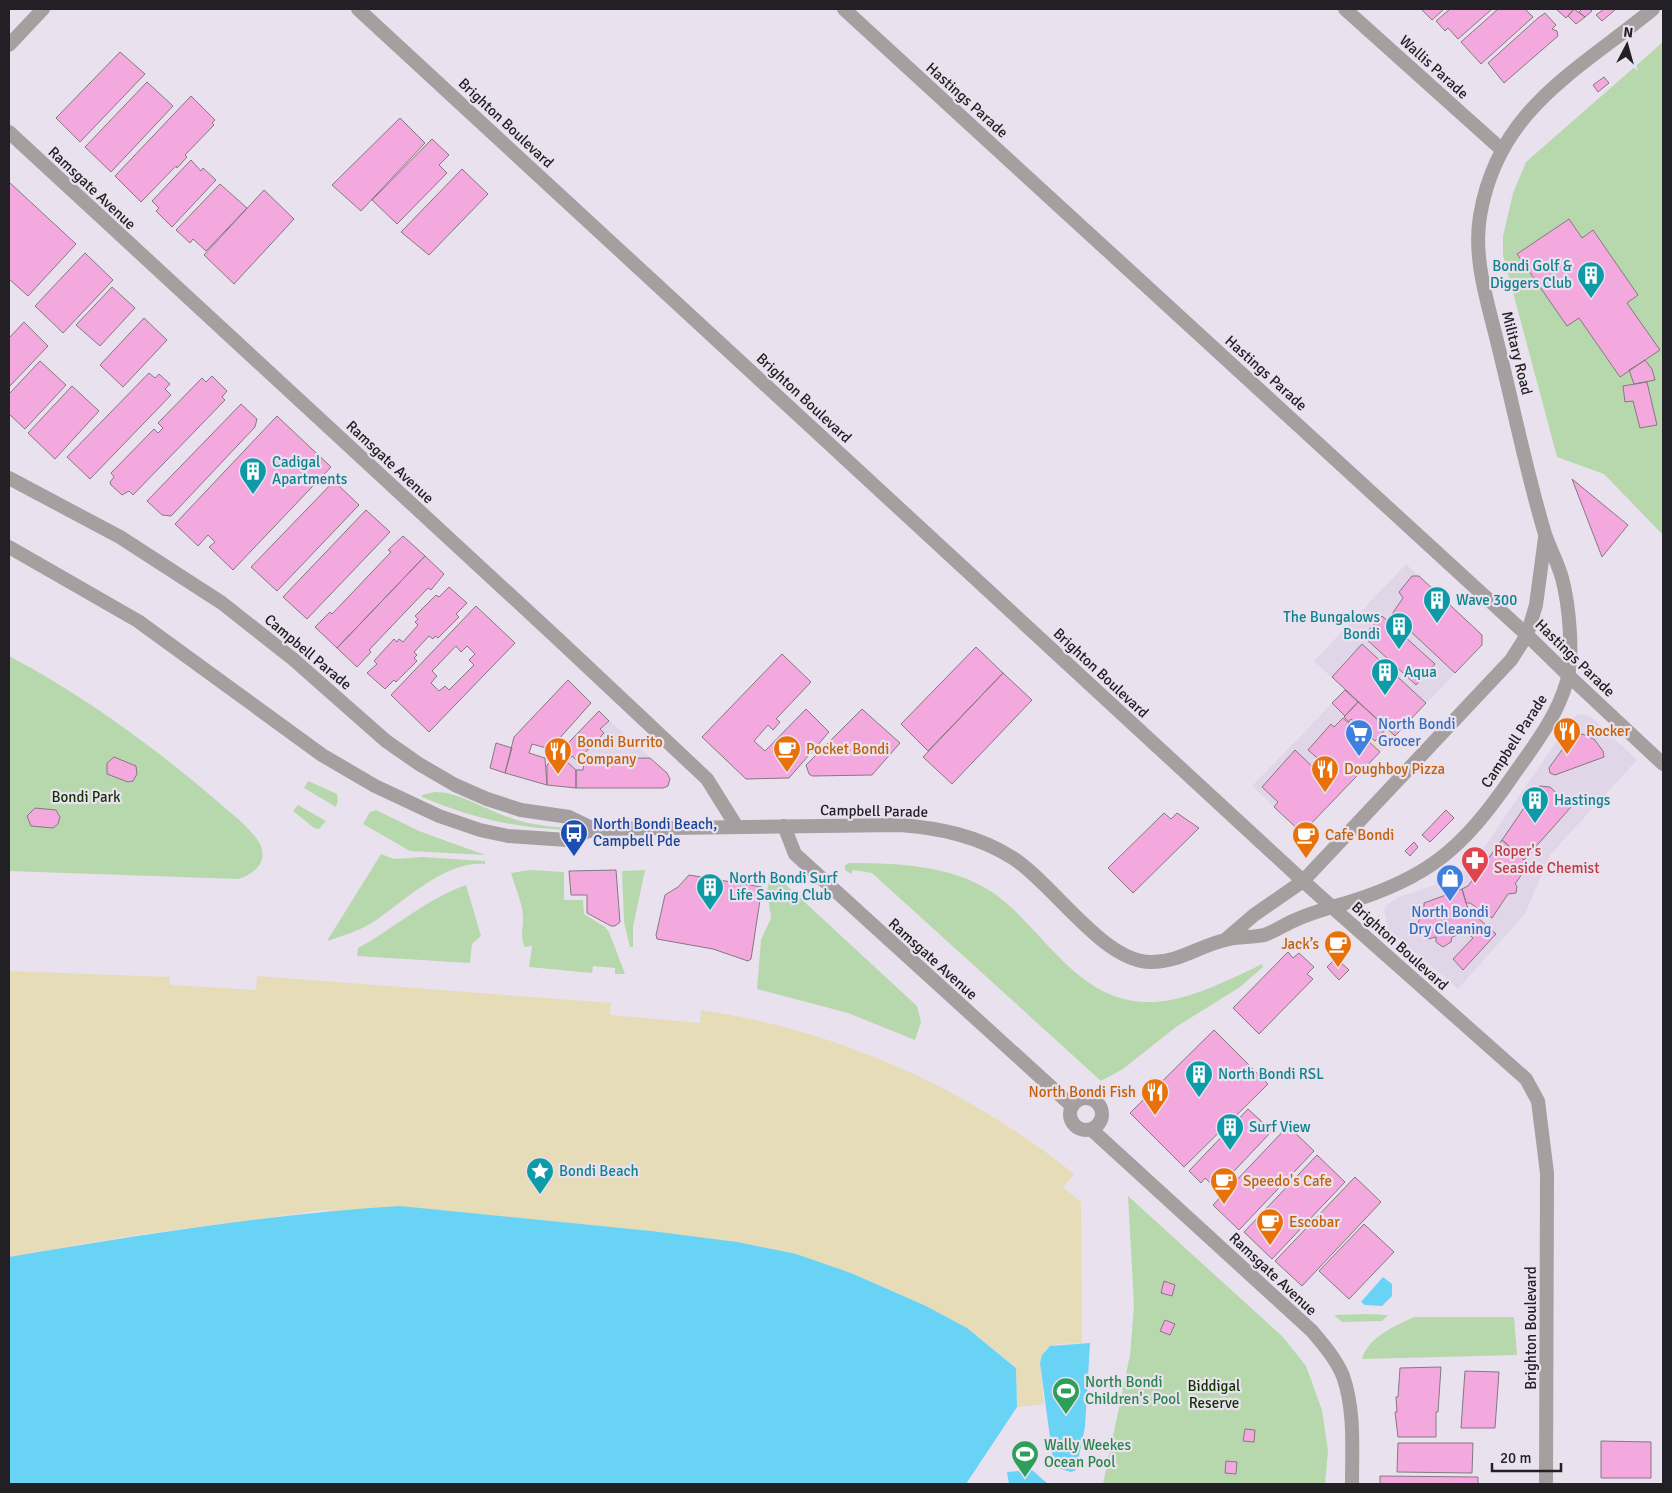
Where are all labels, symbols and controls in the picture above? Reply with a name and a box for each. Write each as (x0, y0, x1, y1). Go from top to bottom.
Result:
north arrow (1602, 20, 1652, 70)
text: N (1623, 24, 1634, 42)
street label: Wallis Parade (1396, 31, 1472, 103)
street label: Hastings Parade (922, 59, 1012, 141)
street label: Brighton Boulevard (455, 74, 557, 172)
street label: Ramsgate Avenue (44, 143, 140, 233)
place label: Bondi Golf & Diggers Club (1490, 257, 1573, 292)
building icon: Bondi Golf & Diggers Club (1576, 260, 1606, 299)
street label: Military Road (1498, 309, 1536, 397)
street label: Hastings Parade (1221, 332, 1311, 414)
street label: Brighton Boulevard (753, 349, 855, 447)
street label: Ramsgate Avenue (342, 417, 438, 507)
place label: Cadigal Apartments (272, 453, 348, 488)
building icon: Cadigal Apartments (238, 456, 268, 495)
building icon: Wave 300 (1422, 585, 1452, 624)
place label: Wave 300 (1456, 591, 1517, 609)
place label: The Bungalows Bondi (1283, 608, 1380, 643)
street label: Campbell Parade (261, 610, 355, 694)
building icon: The Bungalows Bondi (1384, 611, 1414, 650)
street label: Hastings Parade (1531, 615, 1619, 701)
street label: Brighton Boulevard (1050, 624, 1152, 722)
building icon: Aqua (1370, 657, 1400, 696)
place label: Aqua (1404, 663, 1437, 681)
street label: Campbell Parade (1477, 691, 1551, 791)
place label: North Bondi Grocer (1378, 715, 1456, 750)
restaurant icon: Rocker (1552, 716, 1582, 755)
supermarket icon: North Bondi Grocer (1344, 718, 1374, 757)
place label: Rocker (1586, 722, 1630, 740)
place label: Bondi Burrito Company (577, 733, 663, 768)
cafe icon: Pocket Bondi (772, 734, 802, 773)
restaurant icon: Bondi Burrito Company (543, 736, 573, 775)
place label: Pocket Bondi (806, 740, 889, 758)
restaurant icon: Doughboy Pizza (1310, 754, 1340, 793)
place label: Doughboy Pizza (1344, 760, 1445, 778)
building icon: Hastings (1520, 785, 1550, 824)
park label: Bondi Park (51, 788, 121, 806)
place label: Hastings (1554, 791, 1611, 809)
street label: Campbell Parade (820, 801, 928, 821)
place label: North Bondi Beach, Campbell Pde (593, 815, 717, 850)
bus stop icon: North Bondi Beach, Campbell Pde (559, 818, 589, 857)
cafe icon: Cafe Bondi (1291, 820, 1321, 859)
place label: Cafe Bondi (1325, 826, 1394, 844)
place label: Roper's Seaside Chemist (1494, 842, 1599, 877)
pharmacy icon: Roper's Seaside Chemist (1460, 845, 1490, 884)
shop icon: North Bondi Dry Cleaning (1435, 863, 1465, 902)
place label: North Bondi Surf Life Saving Club (729, 869, 838, 904)
building icon: North Bondi Surf Life Saving Club (695, 872, 725, 911)
street label: Brighton Boulevard (1348, 898, 1452, 994)
place label: North Bondi Dry Cleaning (1409, 903, 1491, 938)
street label: Ramsgate Avenue (885, 914, 981, 1004)
cafe icon: Jack’s (1323, 929, 1353, 968)
place label: Jack’s (1281, 935, 1319, 953)
building icon: North Bondi RSL (1184, 1059, 1214, 1098)
place label: North Bondi RSL (1218, 1065, 1324, 1083)
restaurant icon: North Bondi Fish (1140, 1077, 1170, 1116)
place label: North Bondi Fish (1029, 1083, 1136, 1101)
building icon: Surf View (1215, 1112, 1245, 1151)
place label: Surf View (1249, 1118, 1311, 1136)
place icon: Bondi Beach (525, 1156, 555, 1195)
place label: Bondi Beach (559, 1162, 639, 1180)
cafe icon: Speedo's Cafe (1209, 1166, 1239, 1205)
place label: Speedo's Cafe (1243, 1172, 1332, 1190)
cafe icon: Escobar (1255, 1207, 1285, 1246)
place label: Escobar (1289, 1213, 1340, 1231)
street label: Ramsgate Avenue (1225, 1229, 1321, 1319)
street label: Brighton Boulevard (1522, 1266, 1540, 1390)
place label: North Bondi Children's Pool (1085, 1373, 1181, 1408)
sports icon: North Bondi Children's Pool (1051, 1376, 1081, 1415)
park label: Biddigal Reserve (1188, 1377, 1240, 1412)
place label: Wally Weekes Ocean Pool (1044, 1436, 1131, 1471)
sports icon: Wally Weekes Ocean Pool (1010, 1439, 1040, 1478)
scale bar (1492, 1440, 1561, 1472)
text: 20 m (1500, 1449, 1531, 1467)

